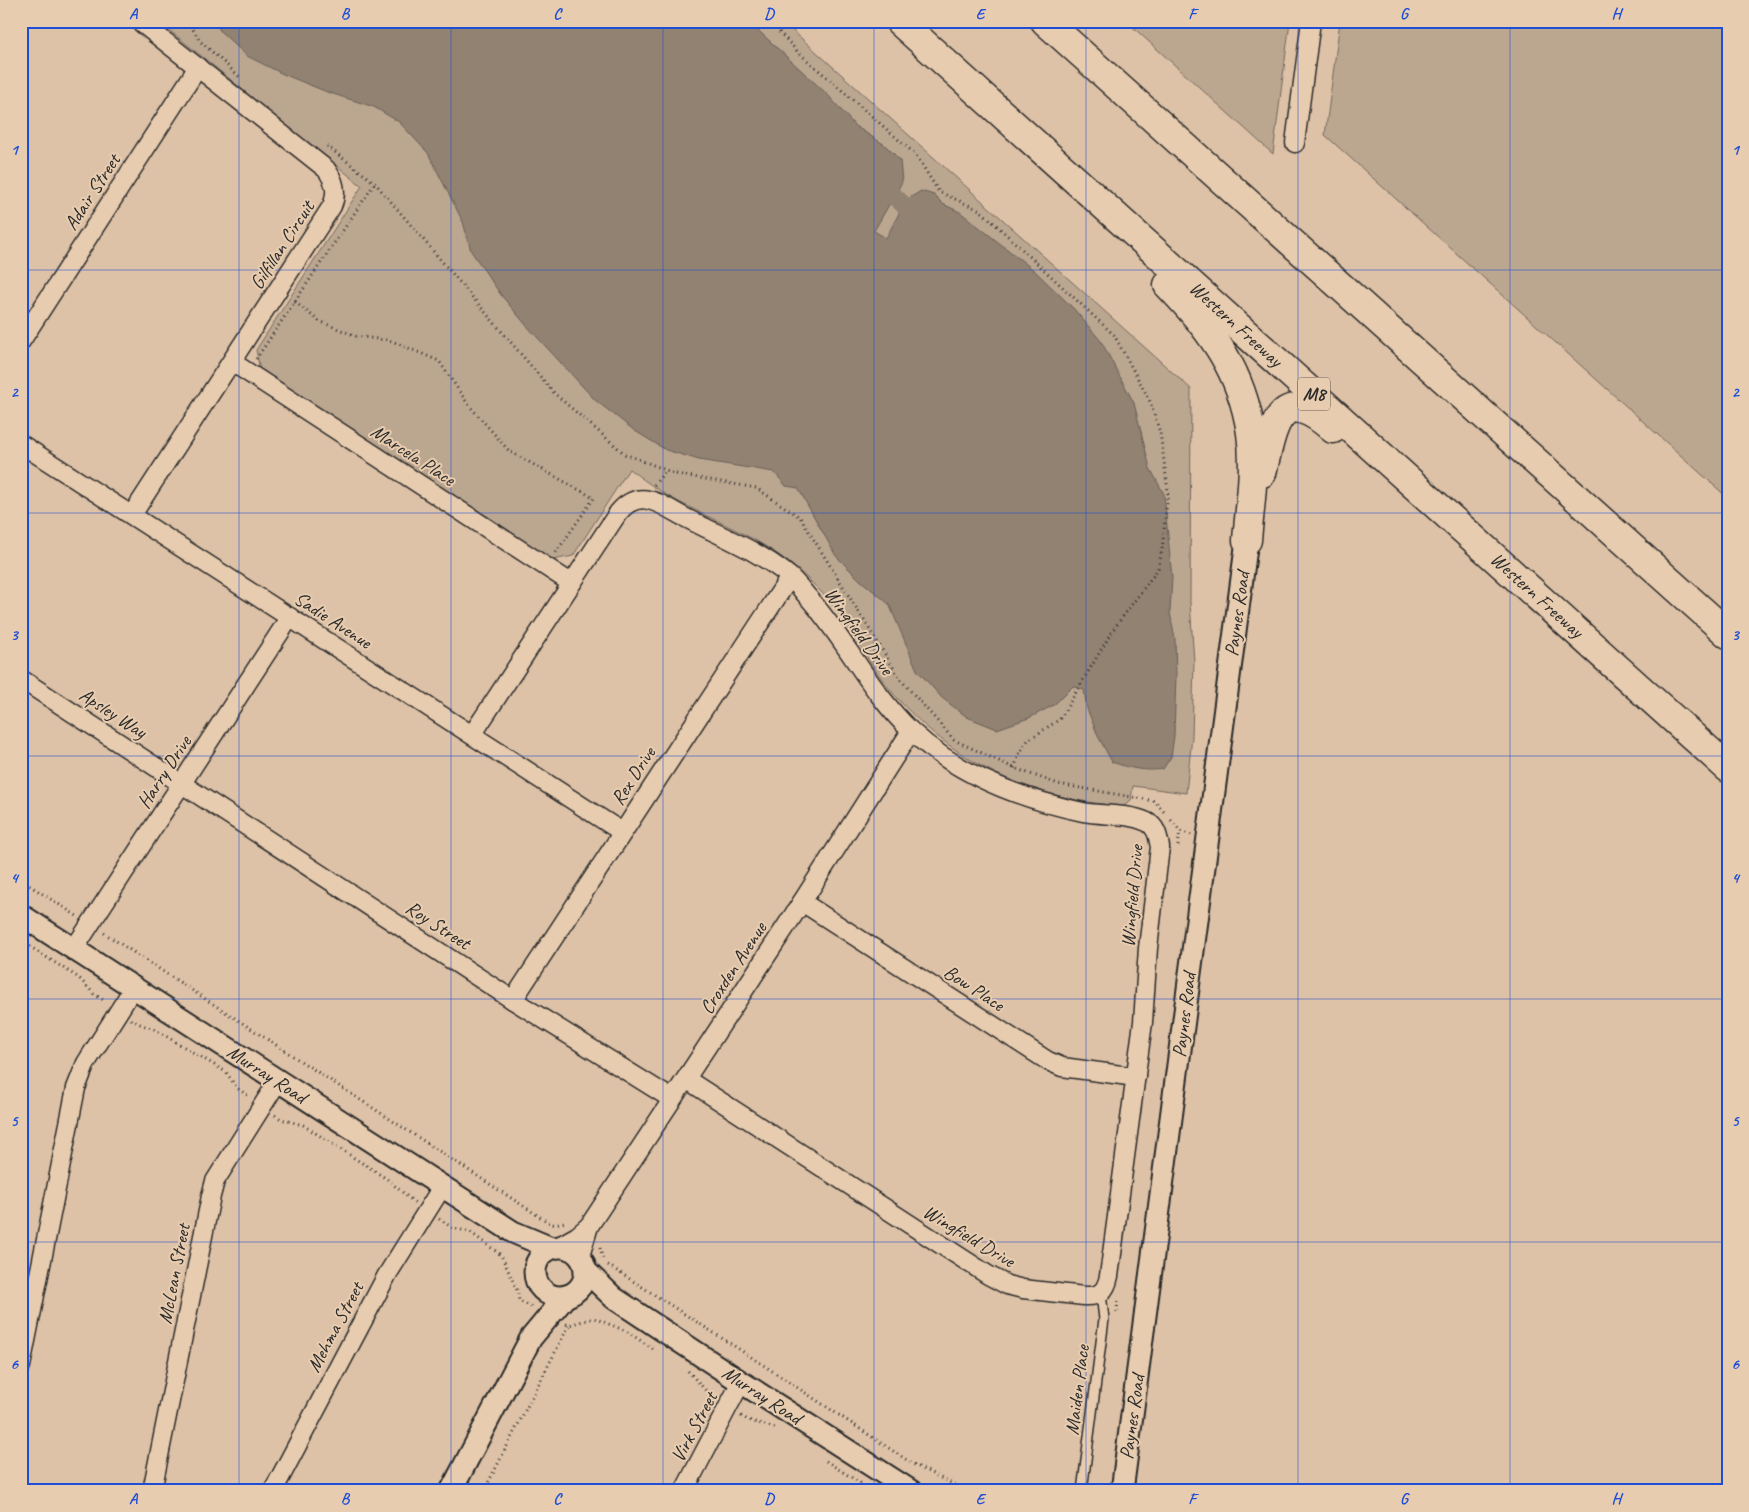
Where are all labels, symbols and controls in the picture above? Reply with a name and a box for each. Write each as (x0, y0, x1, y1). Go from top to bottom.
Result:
text: A (129, 4, 139, 24)
text: B (341, 4, 351, 24)
text: C (553, 4, 563, 24)
text: D (764, 4, 775, 24)
text: E (976, 4, 987, 24)
text: F (1188, 4, 1199, 24)
text: G (1400, 4, 1410, 24)
text: H (1611, 4, 1623, 24)
text: 1 (10, 140, 19, 160)
text: 1 (1731, 140, 1740, 160)
street label: Adair Street (58, 147, 127, 235)
street label: Gilfillan Circuit (244, 194, 321, 294)
street label: Western Freeway (1184, 276, 1289, 374)
road number: M8 (1298, 378, 1330, 410)
text: 2 (10, 382, 19, 402)
text: 2 (1731, 382, 1740, 402)
street label: Marcela Place (366, 419, 461, 492)
street label: Western Freeway (1485, 547, 1590, 645)
street label: Paynes Road (1219, 567, 1256, 658)
street label: Wingfield Drive (819, 582, 900, 681)
street label: Sadie Avenue (290, 586, 378, 655)
text: 3 (10, 625, 19, 645)
text: 3 (1731, 625, 1740, 645)
street label: Apsley Way (75, 682, 152, 745)
street label: Harry Drive (131, 730, 198, 813)
street label: Rex Drive (605, 741, 662, 810)
street label: Wingfield Drive (1115, 843, 1149, 948)
text: 4 (10, 868, 19, 888)
text: 4 (1731, 868, 1740, 888)
street label: Roy Street (401, 895, 477, 956)
street label: Croxden Avenue (694, 916, 773, 1019)
street label: Bow Place (939, 959, 1010, 1018)
street label: Paynes Road (1166, 968, 1202, 1059)
street label: Murray Road (222, 1039, 314, 1111)
text: 5 (11, 1111, 20, 1131)
text: 5 (1732, 1111, 1741, 1131)
street label: Wingfield Drive (919, 1199, 1021, 1274)
street label: McLean Street (152, 1220, 196, 1326)
street label: Mehma Street (301, 1276, 370, 1376)
street label: Maiden Place (1059, 1342, 1095, 1436)
text: 6 (10, 1354, 19, 1374)
text: 6 (1731, 1354, 1740, 1374)
street label: Murray Road (717, 1360, 809, 1432)
street label: Paynes Road (1114, 1370, 1151, 1461)
street label: Virk Street (665, 1385, 724, 1466)
text: A (129, 1489, 139, 1509)
text: B (341, 1489, 351, 1509)
text: C (553, 1489, 563, 1509)
text: D (764, 1489, 775, 1509)
text: E (976, 1489, 987, 1509)
text: F (1188, 1489, 1199, 1509)
text: G (1400, 1489, 1410, 1509)
text: H (1611, 1489, 1623, 1509)

